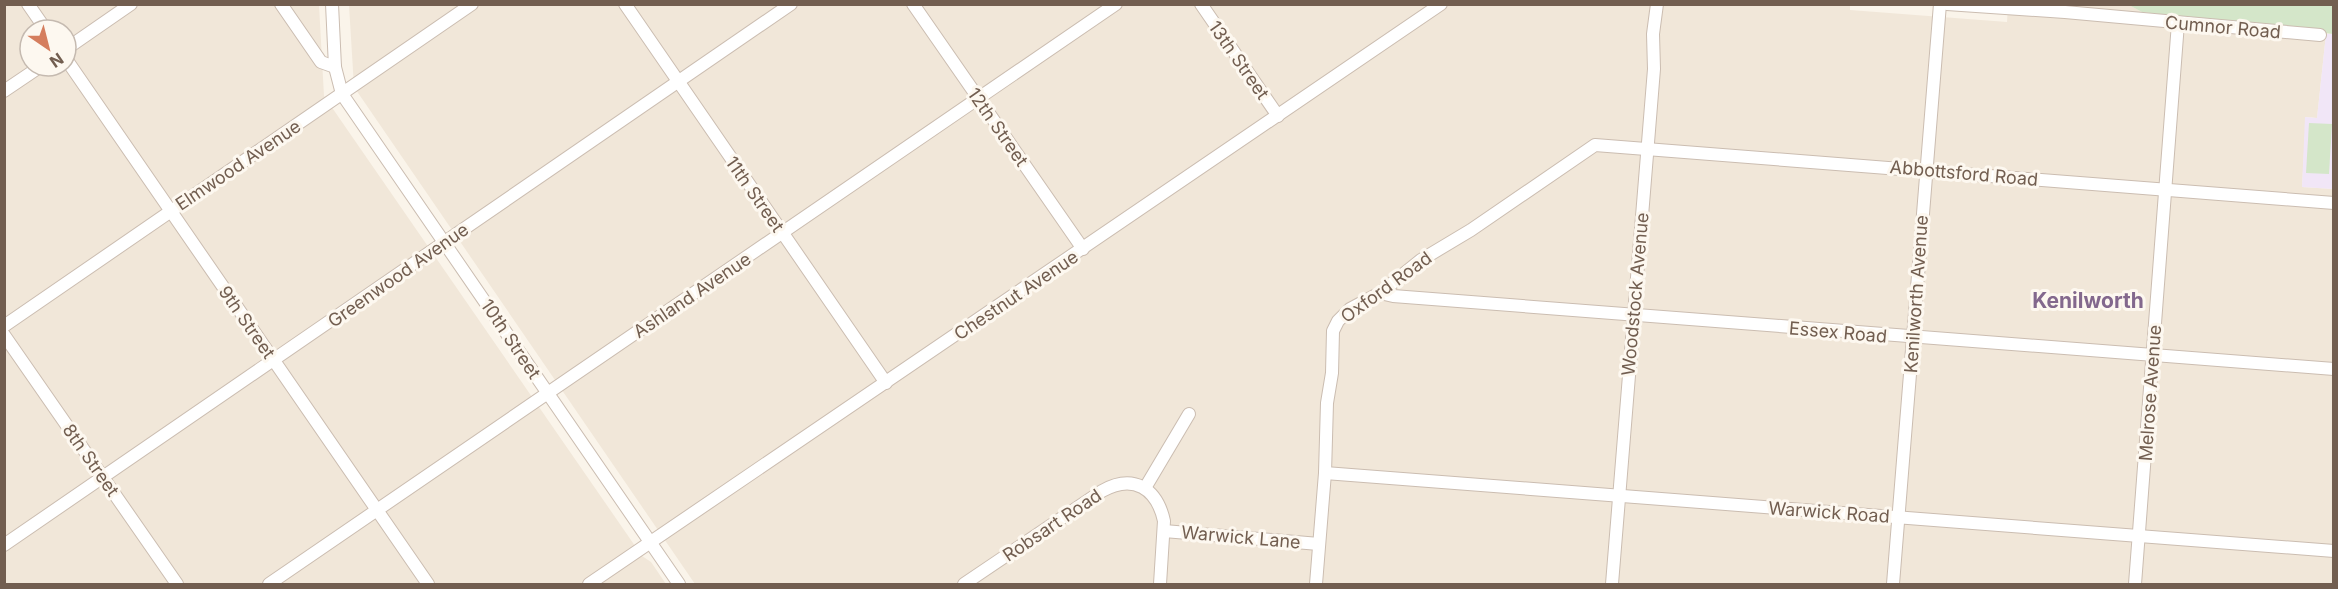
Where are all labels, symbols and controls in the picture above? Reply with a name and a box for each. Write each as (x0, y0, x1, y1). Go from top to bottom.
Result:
street label: Cumnor Road (2164, 11, 2282, 43)
street label: 13th Street (1204, 17, 1274, 103)
north arrow (18, 18, 78, 78)
text: N (46, 49, 67, 72)
street label: 12th Street (963, 84, 1033, 170)
street label: Elmwood Avenue (172, 115, 304, 215)
street label: 11th Street (721, 152, 789, 236)
street label: Abbottsford Road (1889, 156, 2039, 190)
street label: Woodstock Avenue (1617, 211, 1653, 377)
street label: Kenilworth Avenue (1900, 214, 1932, 374)
street label: Greenwood Avenue (324, 219, 472, 331)
street label: Chestnut Avenue (950, 246, 1082, 344)
street label: Oxford Road (1337, 247, 1435, 327)
street label: Ashland Avenue (629, 248, 755, 342)
street label: 9th Street (214, 282, 280, 362)
district label: Kenilworth (2032, 288, 2144, 313)
street label: 10th Street (477, 295, 545, 383)
street label: Essex Road (1788, 317, 1888, 347)
street label: Melrose Avenue (2135, 324, 2165, 462)
street label: 8th Street (58, 420, 124, 500)
street label: Robsart Road (999, 484, 1105, 566)
street label: Warwick Road (1768, 497, 1890, 527)
street label: Warwick Lane (1181, 521, 1301, 553)

